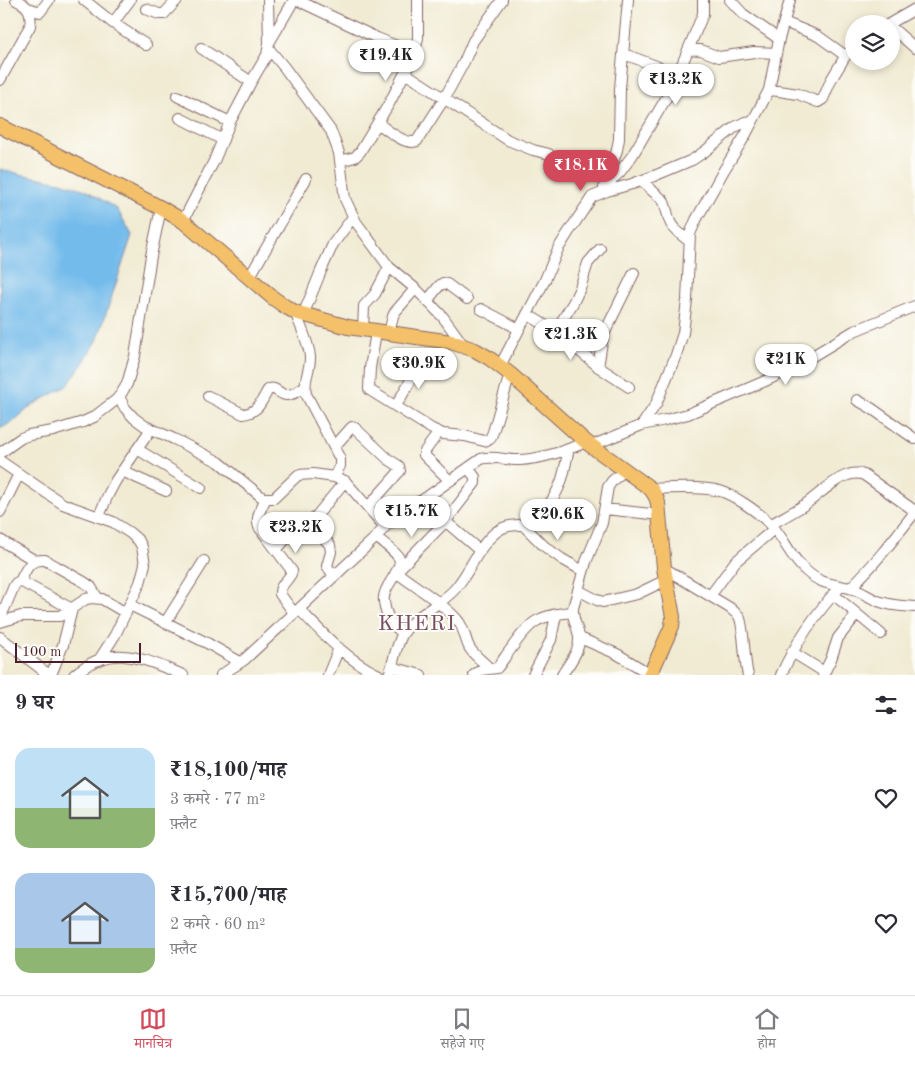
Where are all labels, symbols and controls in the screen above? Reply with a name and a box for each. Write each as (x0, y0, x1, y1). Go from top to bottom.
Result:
map controls (845, 15, 900, 70)
button: layers (845, 15, 900, 70)
pin: ₹19.4K (345, 39, 427, 82)
text: ₹19.4K (359, 48, 413, 64)
pin: ₹13.2K (635, 64, 717, 106)
text: ₹13.2K (649, 72, 703, 88)
pin: ₹18.1K (540, 150, 622, 192)
text: ₹18.1K (554, 158, 608, 174)
pin: ₹21.3K (530, 318, 612, 361)
text: ₹21.3K (544, 327, 598, 343)
pin: ₹21K (756, 344, 816, 386)
pin: ₹30.9K (378, 348, 460, 390)
text: ₹21K (766, 352, 806, 368)
text: ₹30.9K (392, 356, 446, 372)
pin: ₹15.7K (371, 496, 453, 538)
pin: ₹20.6K (517, 498, 599, 541)
text: ₹15.7K (385, 504, 439, 520)
text: ₹20.6K (531, 507, 585, 523)
pin: ₹23.2K (255, 512, 337, 554)
text: ₹23.2K (269, 520, 323, 536)
district label: KHERI (378, 613, 456, 635)
scale bar (15, 640, 141, 663)
text: 100 m (22, 645, 61, 659)
icon: filters (872, 691, 900, 719)
text: 9 घर (15, 693, 54, 714)
text: ₹18,100/माह (170, 760, 287, 781)
icon: home (55, 768, 115, 828)
icon: heart (872, 784, 900, 812)
text: 3 कमरे · 77 m² (170, 792, 265, 808)
text: फ़्लैट (170, 817, 197, 833)
text: ₹15,700/माह (170, 885, 287, 906)
icon: home (55, 893, 115, 953)
icon: heart (872, 909, 900, 937)
text: 2 कमरे · 60 m² (170, 917, 265, 933)
text: फ़्लैट (170, 942, 197, 958)
tab: मानचित्र (134, 1005, 172, 1057)
tab: सहेजे गए (441, 1005, 484, 1057)
tab: होम (753, 1005, 781, 1057)

